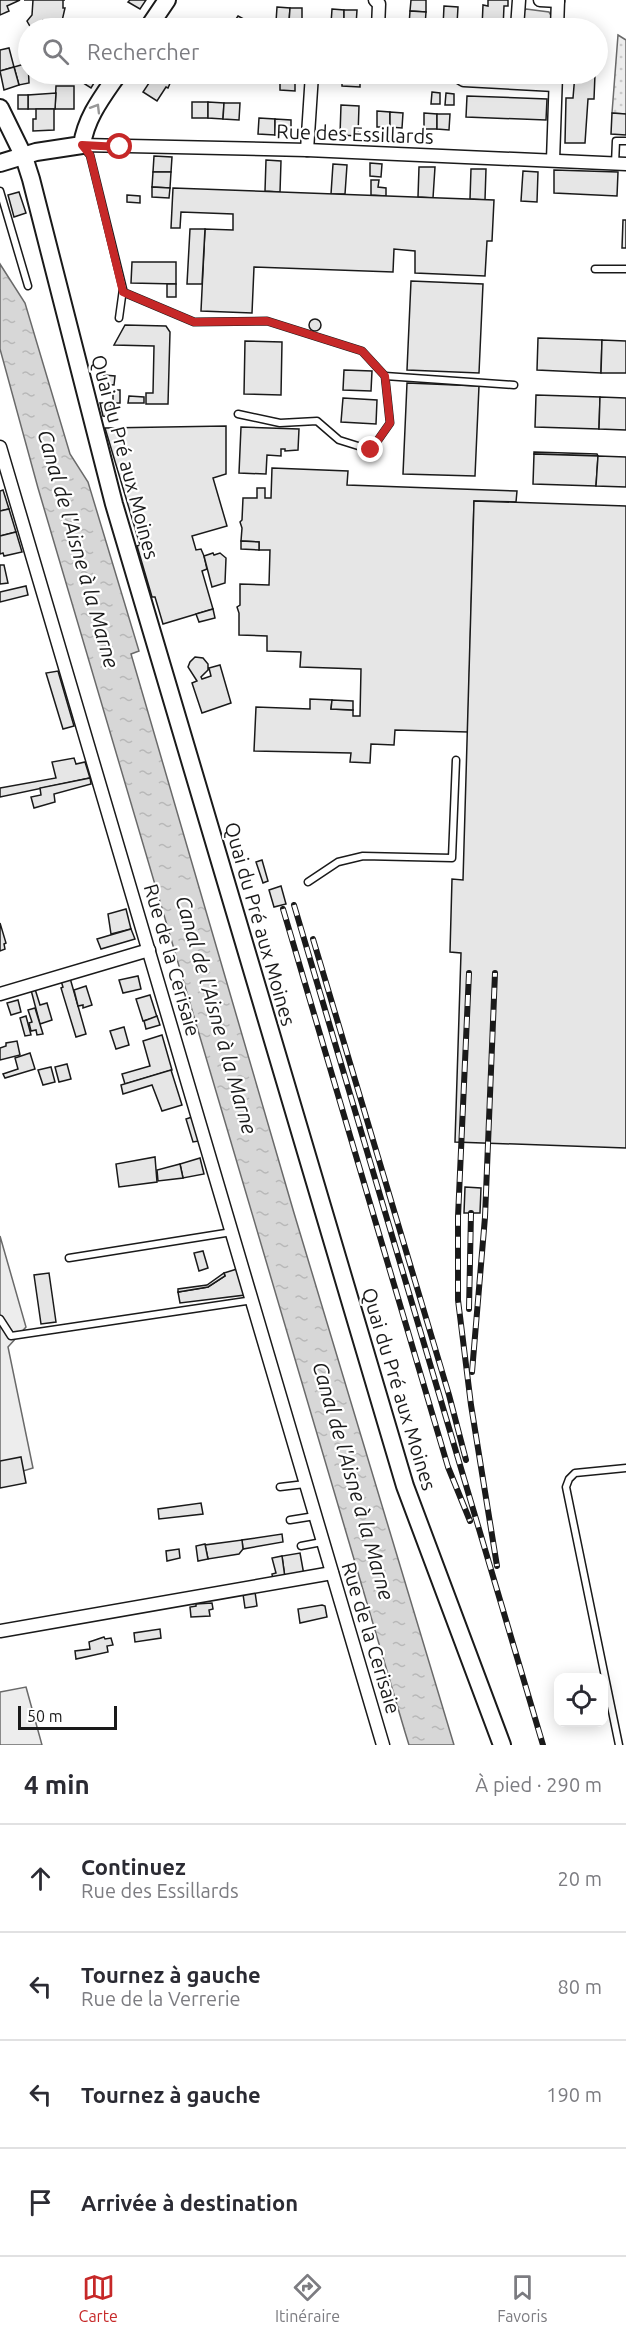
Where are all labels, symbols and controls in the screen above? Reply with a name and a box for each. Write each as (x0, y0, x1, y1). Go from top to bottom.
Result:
search box (18, 18, 608, 84)
icon: search (39, 35, 72, 68)
text: Rechercher (87, 39, 199, 64)
one-way arrow (88, 104, 100, 114)
street label: Rue des Essillards (276, 119, 434, 148)
route start (106, 133, 132, 159)
street label: Quai du Pré aux Moines (87, 352, 164, 562)
water label: Canal de l'Aisne à la Marne (33, 427, 125, 671)
route end (357, 436, 383, 462)
street label: Quai du Pré aux Moines (220, 819, 301, 1028)
street label: Rue de la Cerisaie (140, 881, 205, 1039)
water label: Canal de l'Aisne à la Marne (171, 893, 263, 1137)
street label: Quai du Pré aux Moines (358, 1285, 441, 1493)
water label: Canal de l'Aisne à la Marne (308, 1359, 400, 1603)
street label: Rue de la Cerisaie (337, 1559, 406, 1717)
map controls (554, 1673, 608, 1727)
button: locate (554, 1673, 608, 1727)
scale bar (18, 1703, 117, 1730)
text: 50 m (27, 1707, 63, 1725)
text: 4 min (24, 1770, 90, 1799)
text: À pied · 290 m (475, 1773, 602, 1796)
text: Continuez (81, 1854, 186, 1879)
icon: ahead (24, 1862, 57, 1895)
text: 20 m (558, 1867, 602, 1890)
text: Rue des Essillards (81, 1879, 239, 1902)
text: Tournez à gauche (81, 1962, 261, 1987)
icon: left (24, 1970, 57, 2003)
text: 80 m (558, 1975, 602, 1998)
text: Rue de la Verrerie (81, 1987, 241, 2010)
icon: left (24, 2078, 57, 2111)
text: Tournez à gauche (81, 2082, 261, 2107)
text: 190 m (546, 2083, 602, 2106)
icon: arrive (24, 2186, 57, 2219)
text: Arrivée à destination (81, 2190, 298, 2215)
tab: Carte (79, 2271, 118, 2325)
tab: Itinéraire (275, 2271, 340, 2325)
tab: Favoris (497, 2271, 547, 2325)

